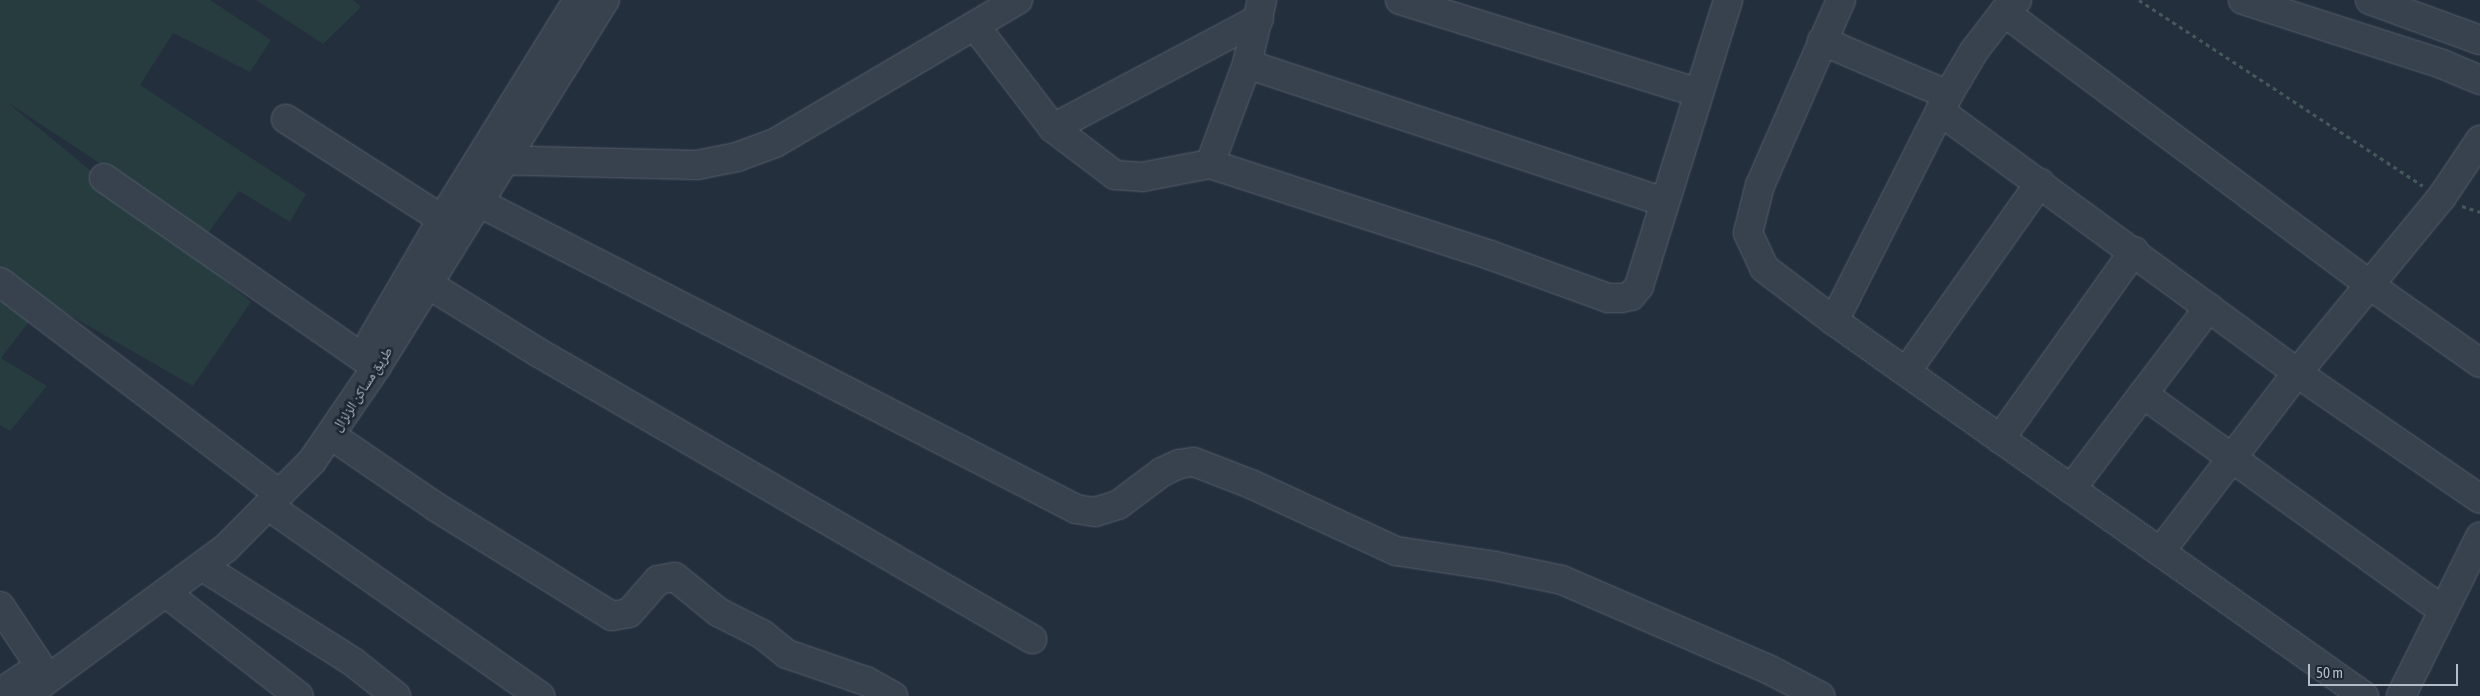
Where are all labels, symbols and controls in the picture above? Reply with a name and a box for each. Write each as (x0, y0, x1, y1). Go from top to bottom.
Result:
street label: طريق مساكن الزلزال (328, 343, 396, 435)
scale bar (2310, 654, 2460, 686)
text: 50 m (2316, 664, 2343, 681)

